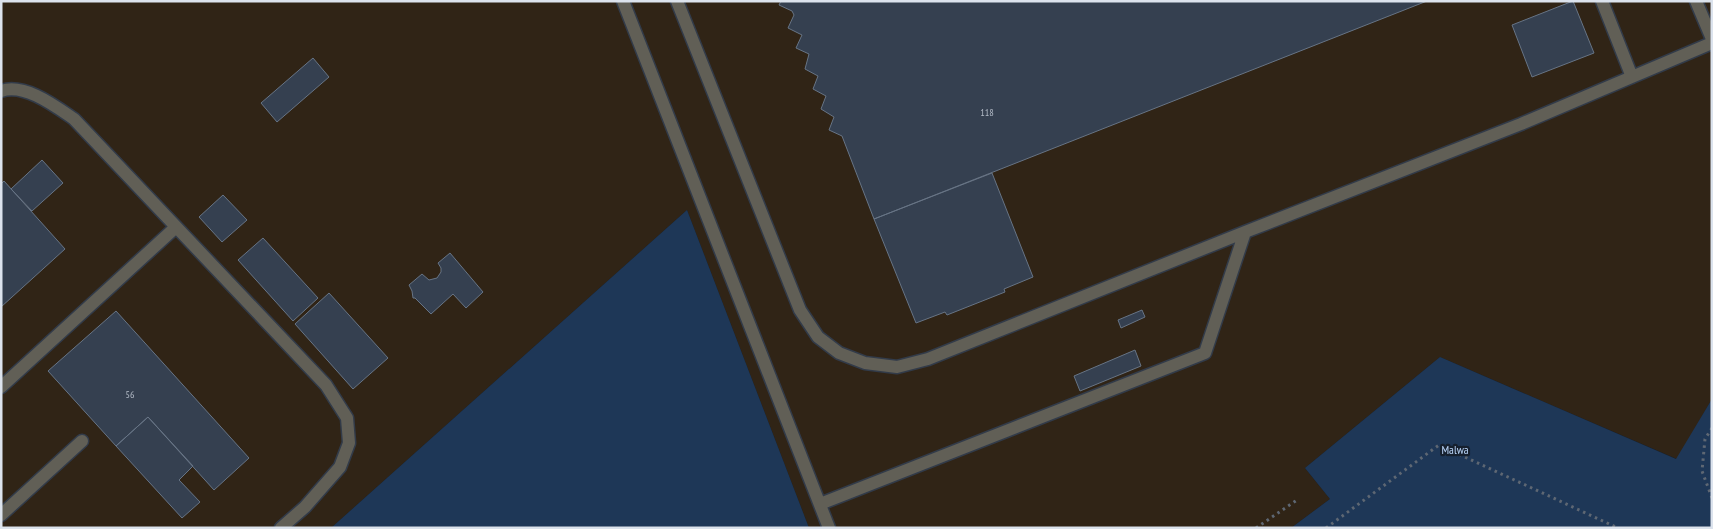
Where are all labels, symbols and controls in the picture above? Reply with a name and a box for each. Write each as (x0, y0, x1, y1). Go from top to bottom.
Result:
house number: 118 (980, 106, 994, 119)
house number: 56 (126, 388, 135, 401)
park label: Malwa (1441, 442, 1469, 457)

